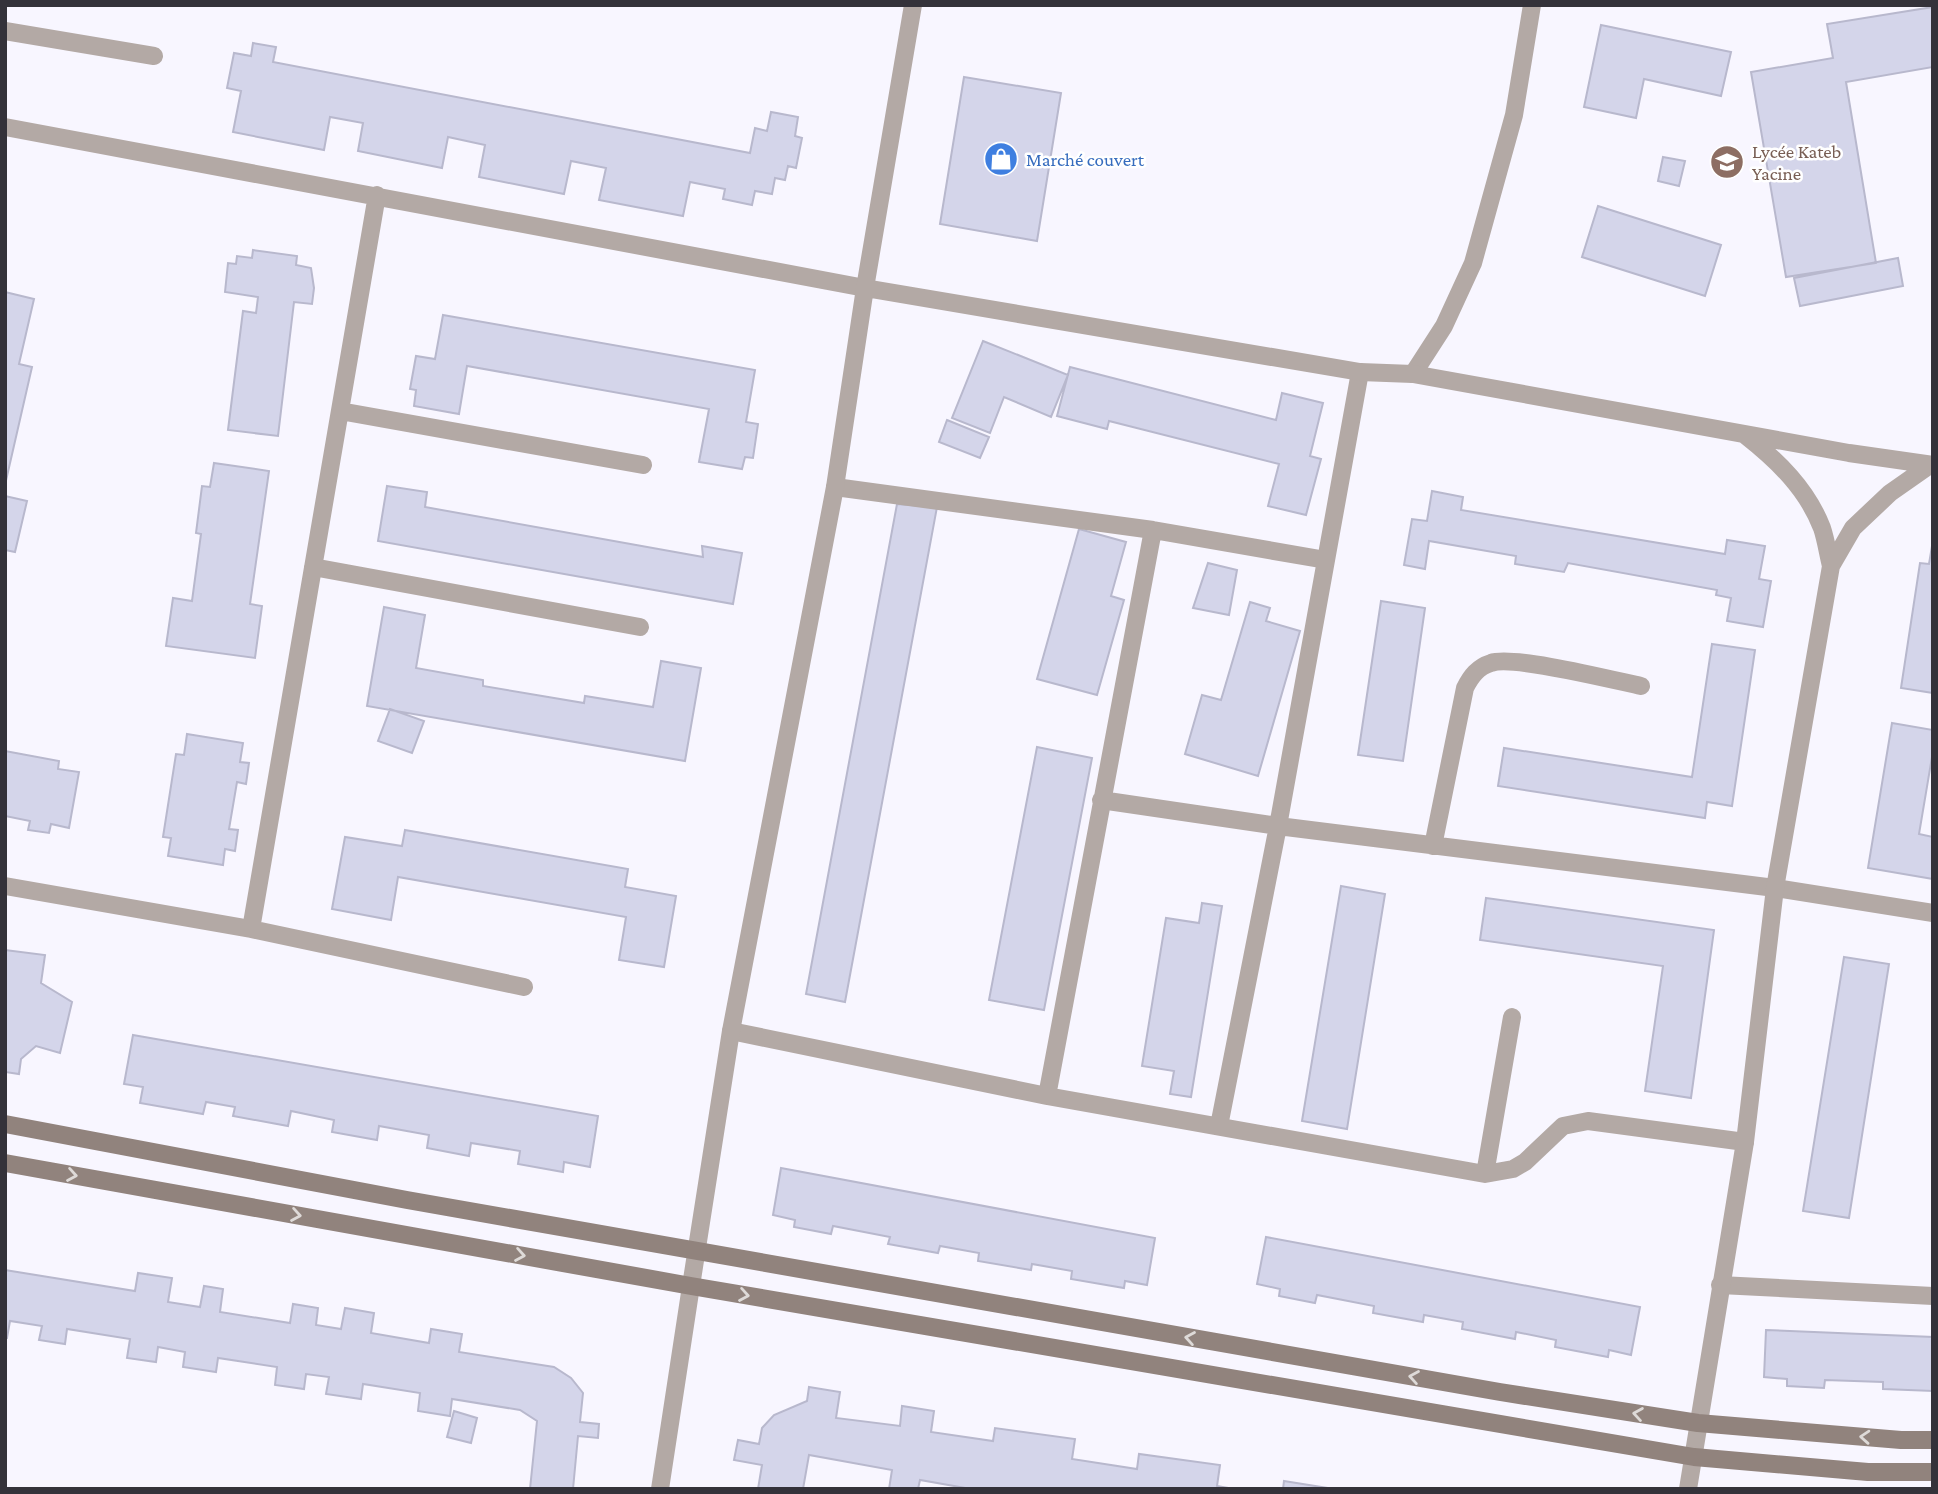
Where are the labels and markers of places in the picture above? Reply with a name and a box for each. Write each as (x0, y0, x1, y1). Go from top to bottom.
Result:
shop icon: Marché couvert (982, 140, 1020, 178)
place label: Lycée Kateb Yacine (1752, 141, 1842, 184)
school or university icon: Lycée Kateb Yacine (1708, 143, 1746, 181)
place label: Marché couvert (1026, 149, 1145, 170)

